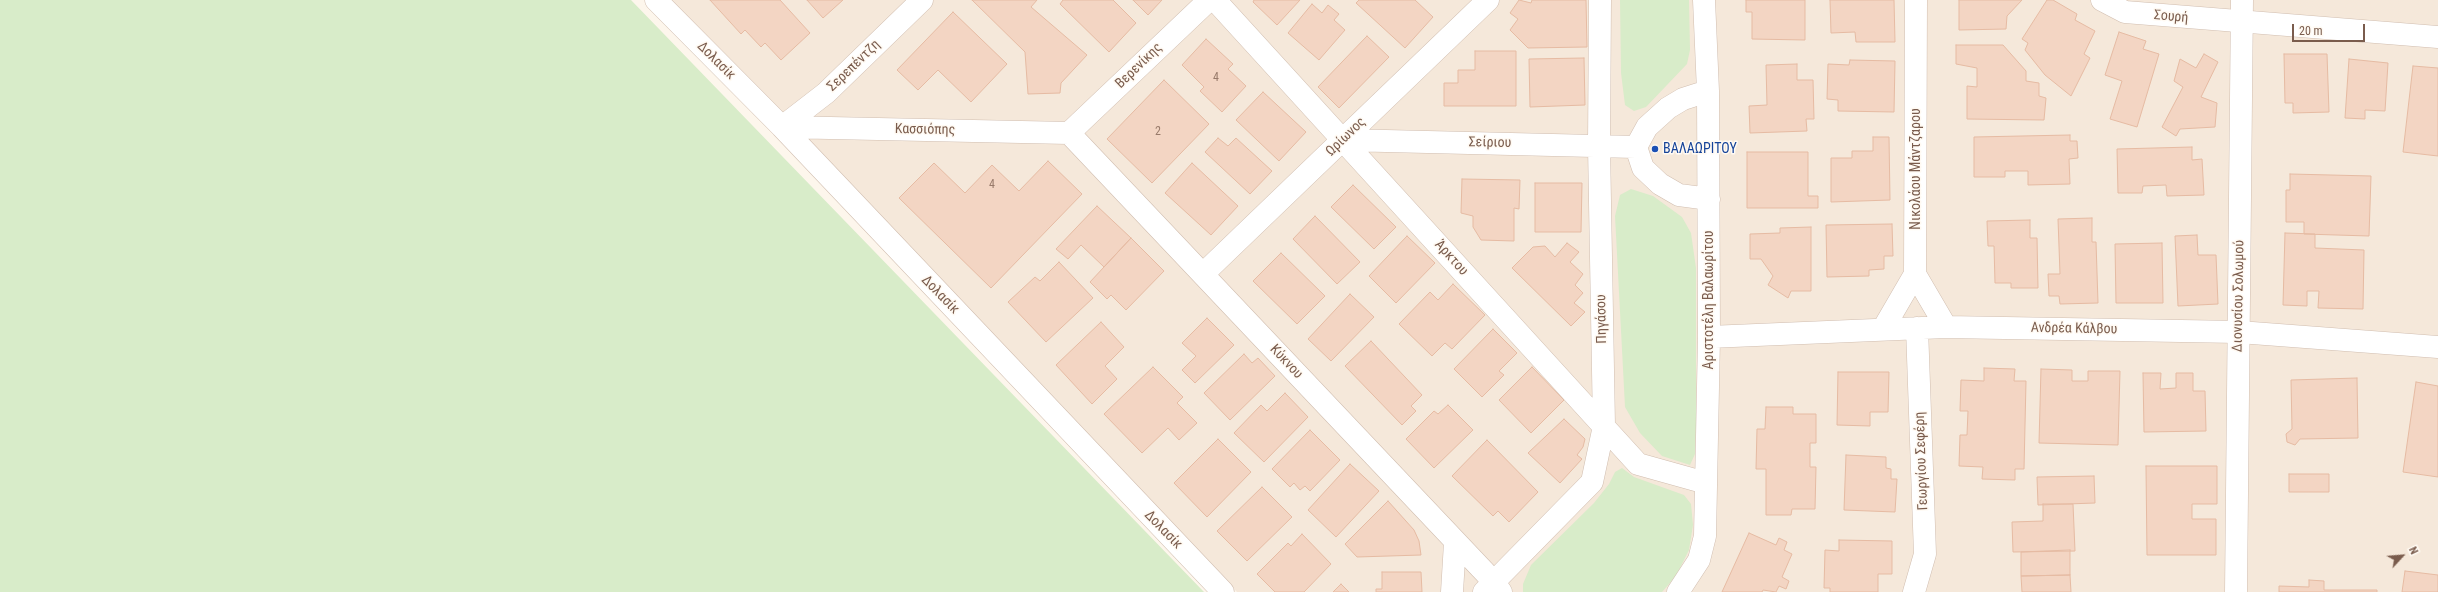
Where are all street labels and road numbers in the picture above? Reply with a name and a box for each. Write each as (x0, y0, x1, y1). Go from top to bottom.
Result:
street label: Σουρή (2153, 7, 2189, 27)
street label: Σερεπέντζη (824, 37, 884, 95)
street label: Δολασίκ (693, 38, 739, 84)
street label: Βερενίκης (1112, 40, 1166, 92)
street label: Νικολάου Μάντζαρου (1908, 108, 1924, 230)
street label: Ωρίωνος (1323, 114, 1369, 160)
street label: Κασσιόπης (895, 121, 955, 139)
street label: Σείριου (1468, 134, 1512, 152)
street label: Αριστοτέλη Βαλαωρίτου (1701, 230, 1717, 370)
street label: Άρκτου (1431, 237, 1471, 279)
street label: Διονυσίου Σολωμού (2230, 240, 2248, 352)
street label: Δολασίκ (918, 272, 962, 318)
street label: Πηγάσου (1593, 294, 1611, 344)
street label: Ανδρέα Κάλβου (2031, 320, 2117, 338)
street label: Κύκνου (1266, 341, 1306, 383)
street label: Γεωργίου Σεφέρη (1912, 411, 1932, 511)
street label: Δολασίκ (1141, 507, 1185, 553)

